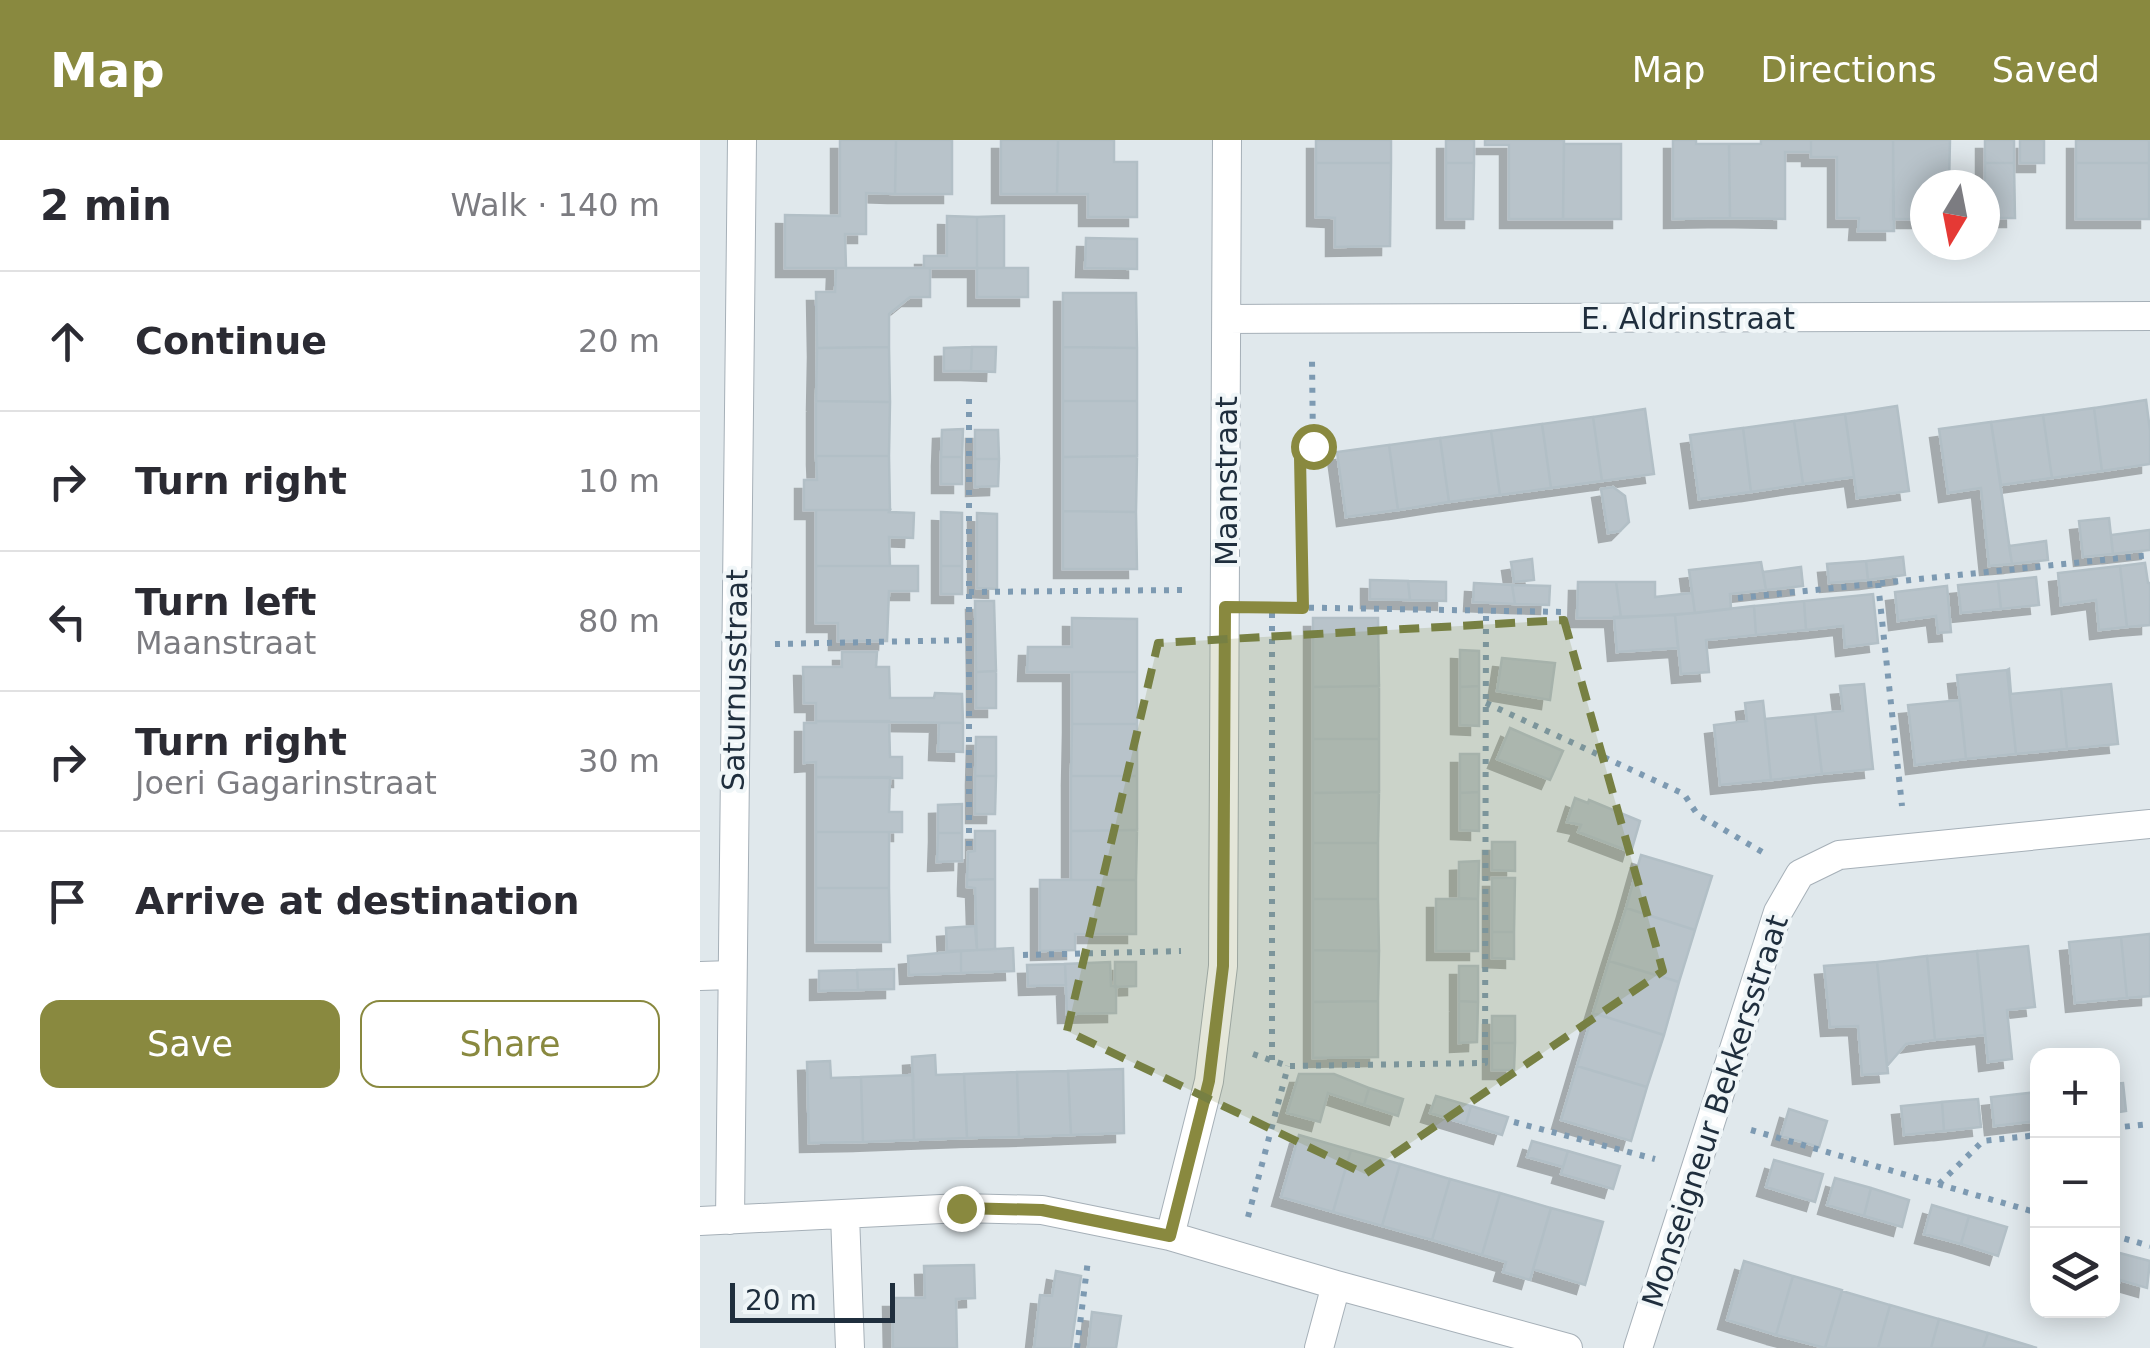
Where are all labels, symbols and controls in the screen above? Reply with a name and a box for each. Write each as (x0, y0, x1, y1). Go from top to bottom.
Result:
text: Map (50, 42, 165, 98)
text: Map (1632, 50, 1706, 90)
text: Directions (1761, 50, 1937, 90)
text: Saved (1992, 50, 2100, 90)
north arrow (1910, 170, 2000, 260)
text: 2 min (40, 181, 172, 230)
text: Walk · 140 m (450, 186, 660, 224)
street label: E. Aldrinstraat (1581, 301, 1795, 336)
icon: ahead (40, 314, 95, 369)
text: Continue (135, 319, 327, 363)
text: 20 m (578, 322, 660, 360)
street label: Maanstraat (1209, 396, 1244, 566)
route start (1291, 424, 1337, 470)
icon: right (40, 454, 95, 509)
text: Turn right (135, 459, 347, 503)
text: 10 m (578, 462, 660, 500)
street label: Saturnusstraat (716, 569, 754, 791)
text: Turn left (135, 580, 316, 624)
icon: left (40, 594, 95, 649)
text: 80 m (578, 602, 660, 640)
text: Maanstraat (135, 624, 316, 662)
text: Turn right (135, 720, 347, 764)
icon: right (40, 734, 95, 789)
text: 30 m (578, 742, 660, 780)
text: Joeri Gagarinstraat (135, 764, 437, 802)
icon: arrive (40, 874, 95, 929)
text: Arrive at destination (135, 879, 580, 923)
street label: Monseigneur Bekkersstraat (1635, 910, 1795, 1312)
button: Save (40, 1000, 340, 1088)
button: Share (360, 1000, 660, 1088)
map controls (2030, 1048, 2120, 1318)
button: + (2030, 1048, 2120, 1138)
button: − (2030, 1138, 2120, 1228)
route end (939, 1186, 985, 1232)
button: layers (2030, 1228, 2120, 1318)
scale bar (730, 1278, 895, 1322)
text: 20 m (745, 1284, 817, 1317)

